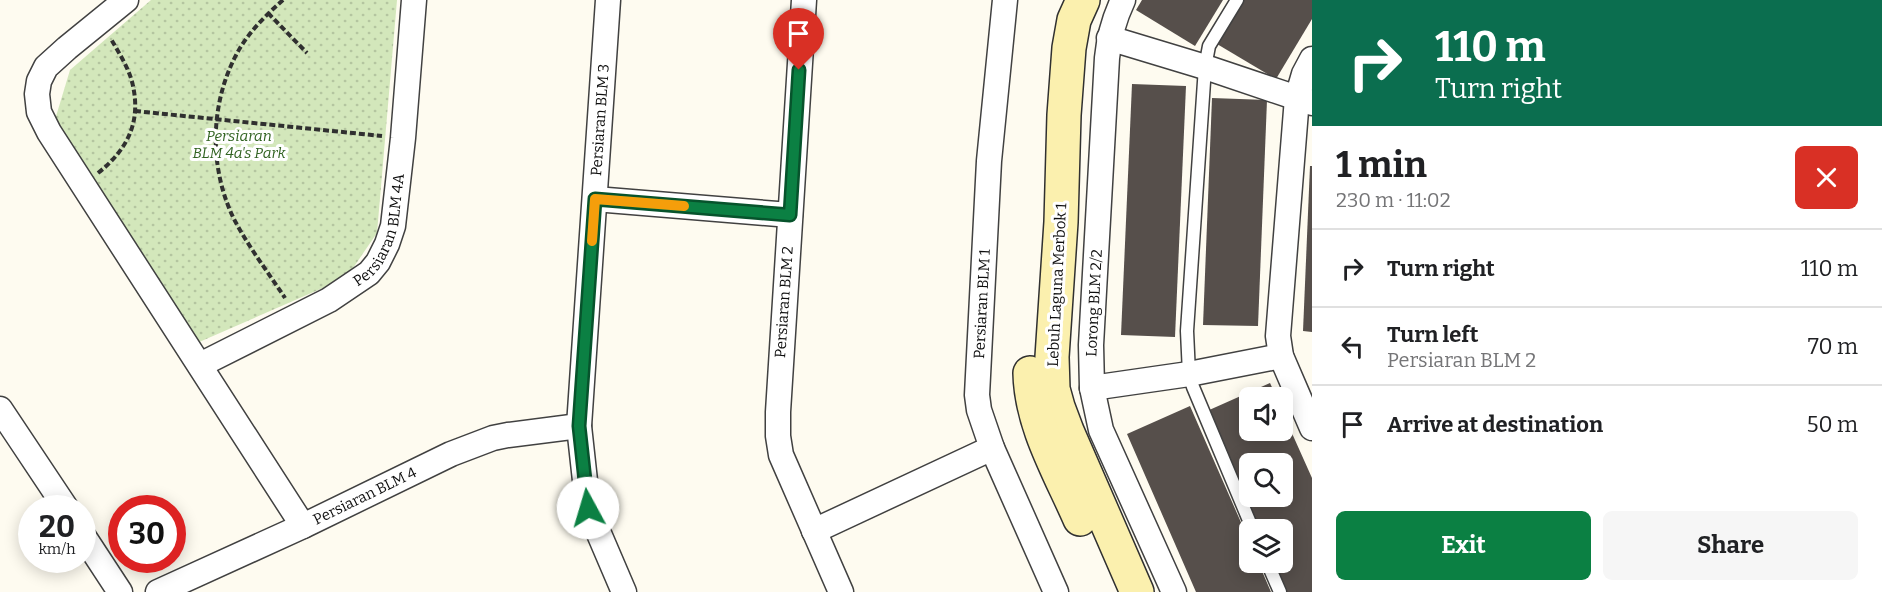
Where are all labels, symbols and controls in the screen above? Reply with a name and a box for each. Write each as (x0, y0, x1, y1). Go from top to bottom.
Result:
pin (773, 8, 824, 70)
icon: arrive (782, 17, 815, 50)
text: 110 m (1435, 22, 1546, 72)
icon: right (1336, 24, 1414, 102)
street label: Persiaran BLM 3 (587, 63, 613, 177)
text: Turn right (1435, 73, 1562, 105)
park label: Persiaran BLM 4a's Park (192, 127, 286, 162)
text: 1 min (1336, 143, 1427, 187)
button: close (1795, 146, 1858, 209)
street label: Persiaran BLM 4A (350, 172, 408, 290)
text: 230 m · 11:02 (1336, 188, 1451, 212)
street label: Lebuh Laguna Merbok 1 (1044, 203, 1070, 367)
street label: Persiaran BLM 2 (771, 246, 797, 358)
street label: Persiaran BLM 1 (970, 249, 994, 359)
street label: Lorong BLM 2/2 (1082, 249, 1106, 357)
icon: right (1336, 252, 1369, 285)
text: Turn right (1387, 255, 1495, 282)
text: 110 m (1801, 255, 1858, 282)
text: Turn left (1387, 321, 1479, 348)
icon: left (1336, 330, 1369, 363)
text: 70 m (1808, 333, 1858, 360)
text: Persiaran BLM 2 (1387, 348, 1536, 372)
map controls (1239, 387, 1293, 573)
button: sound (1239, 387, 1293, 441)
icon: arrive (1336, 408, 1369, 441)
text: Arrive at destination (1387, 411, 1603, 438)
text: 50 m (1807, 411, 1858, 438)
button: search (1239, 453, 1293, 507)
street label: Persiaran BLM 4 (310, 463, 420, 529)
position arrow (556, 476, 620, 540)
speed limit sign: 30 (108, 495, 186, 573)
text: 20 (39, 509, 75, 545)
button: Exit (1336, 511, 1591, 580)
button: Share (1603, 511, 1858, 580)
button: layers (1239, 519, 1293, 573)
text: km/h (38, 540, 76, 558)

